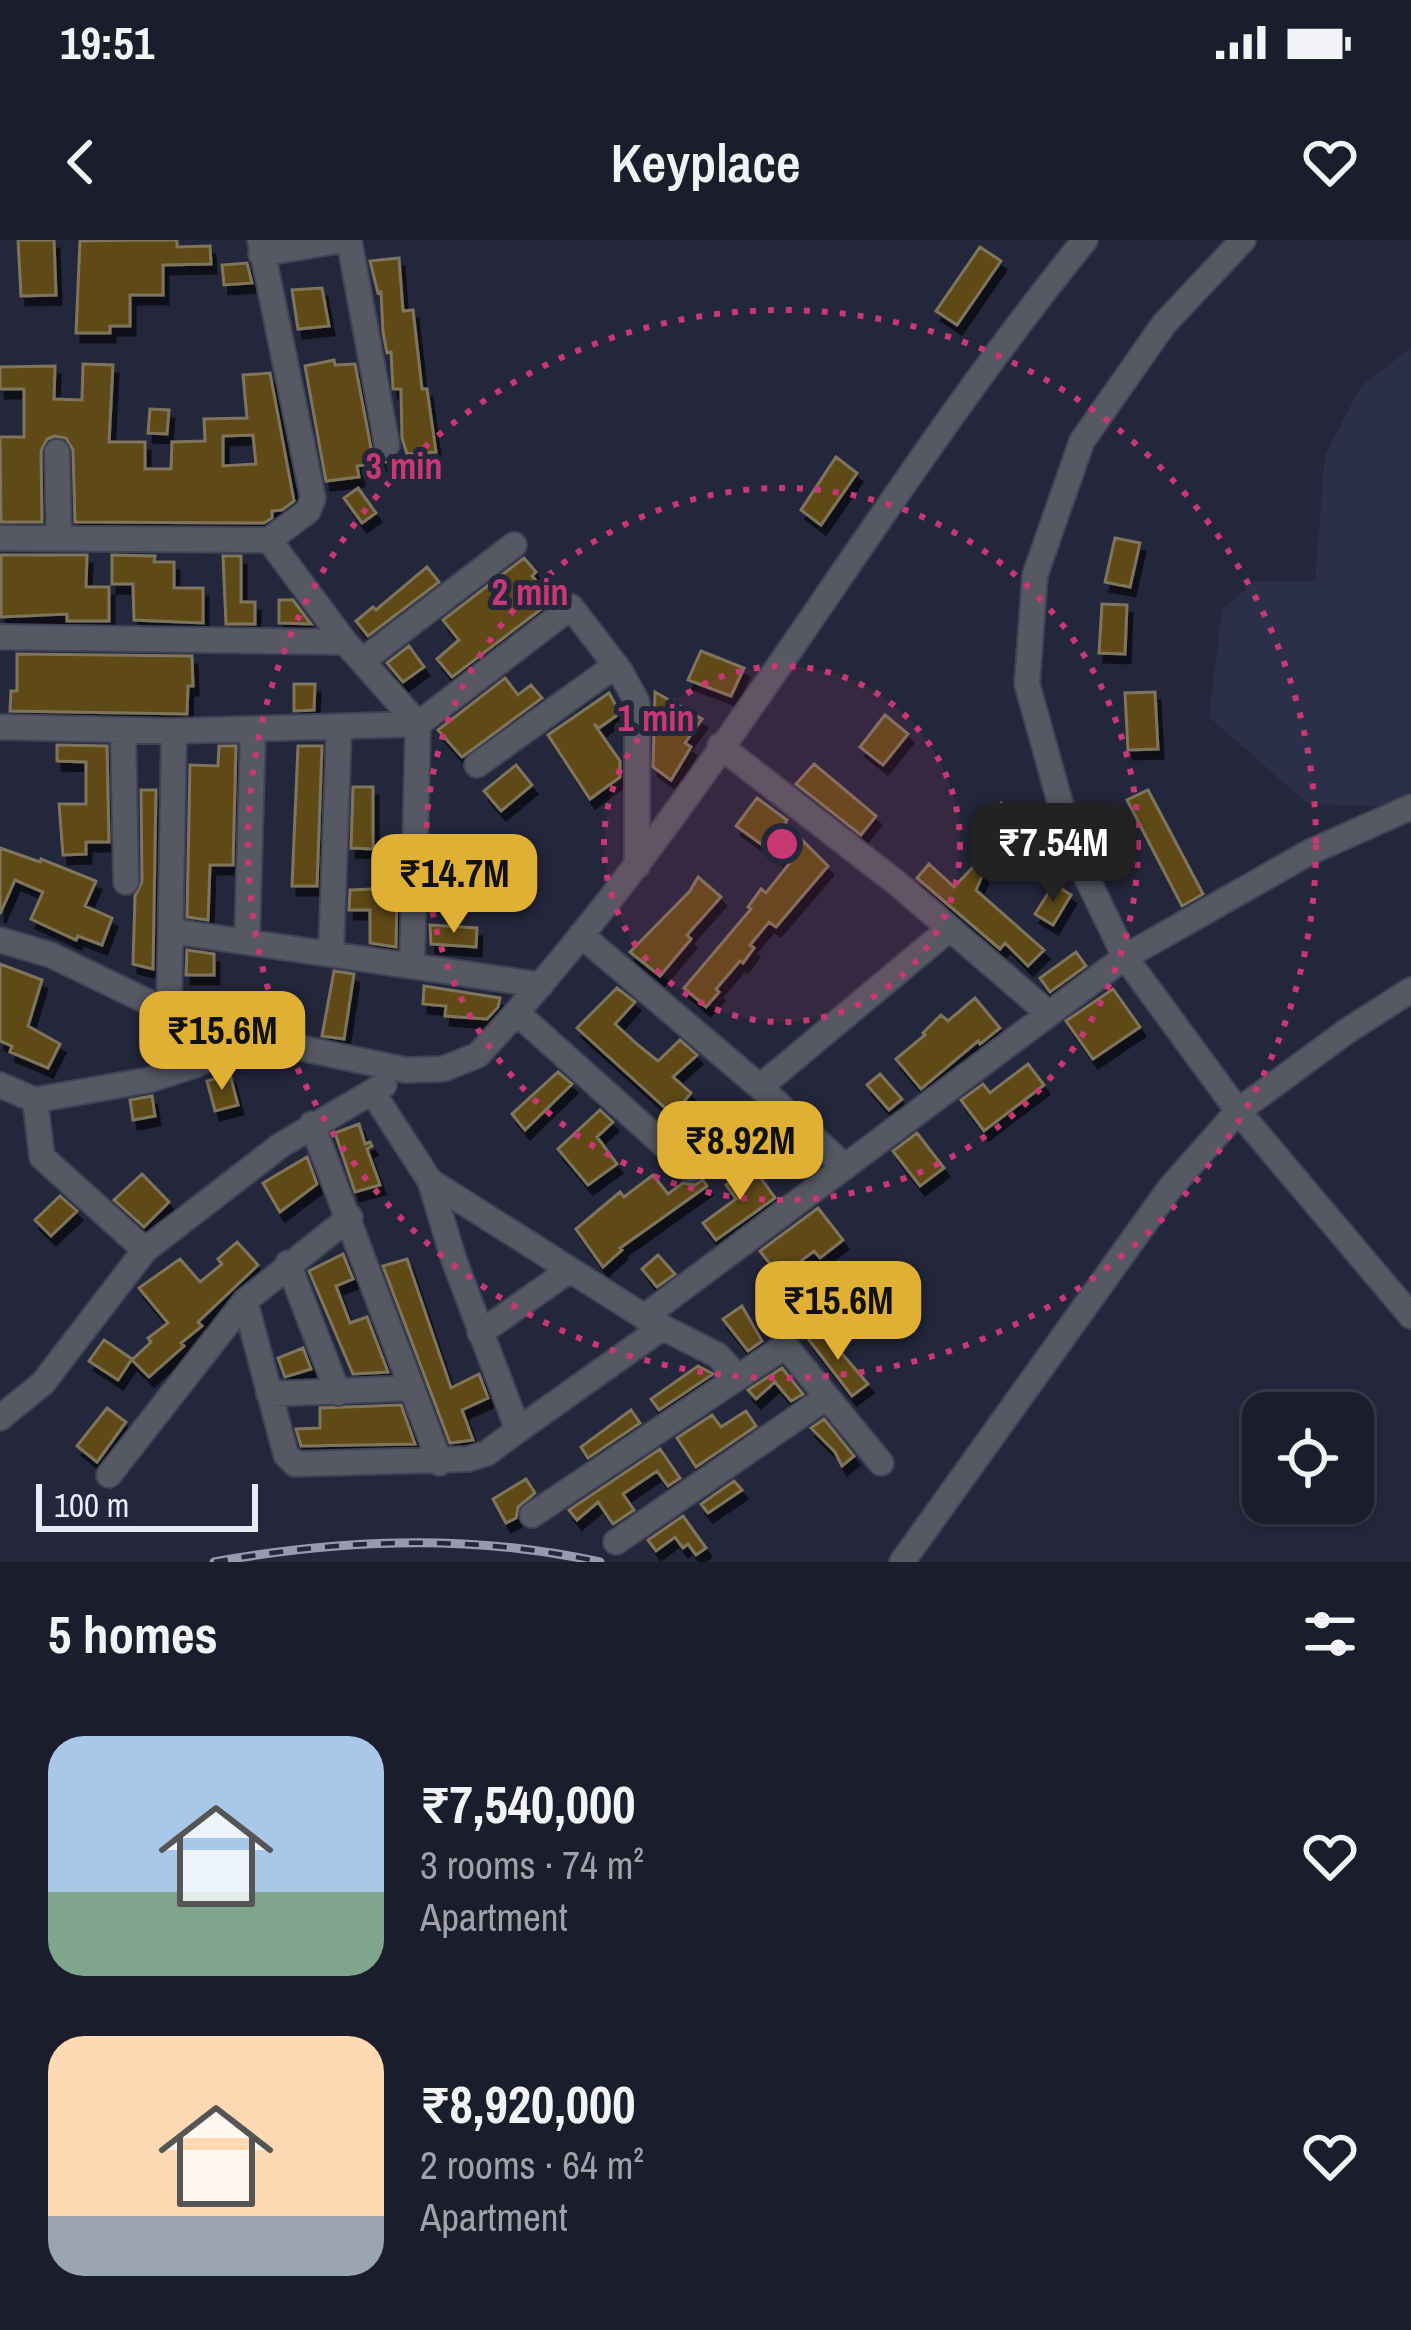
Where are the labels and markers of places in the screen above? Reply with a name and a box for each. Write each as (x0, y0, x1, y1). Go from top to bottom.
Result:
pin: ₹7.54M (955, 803, 1151, 905)
centre of rings (761, 823, 803, 865)
pin: ₹14.7M (356, 834, 552, 936)
pin: ₹15.6M (124, 991, 320, 1093)
pin: ₹8.92M (642, 1101, 838, 1203)
pin: ₹15.6M (740, 1261, 936, 1363)

